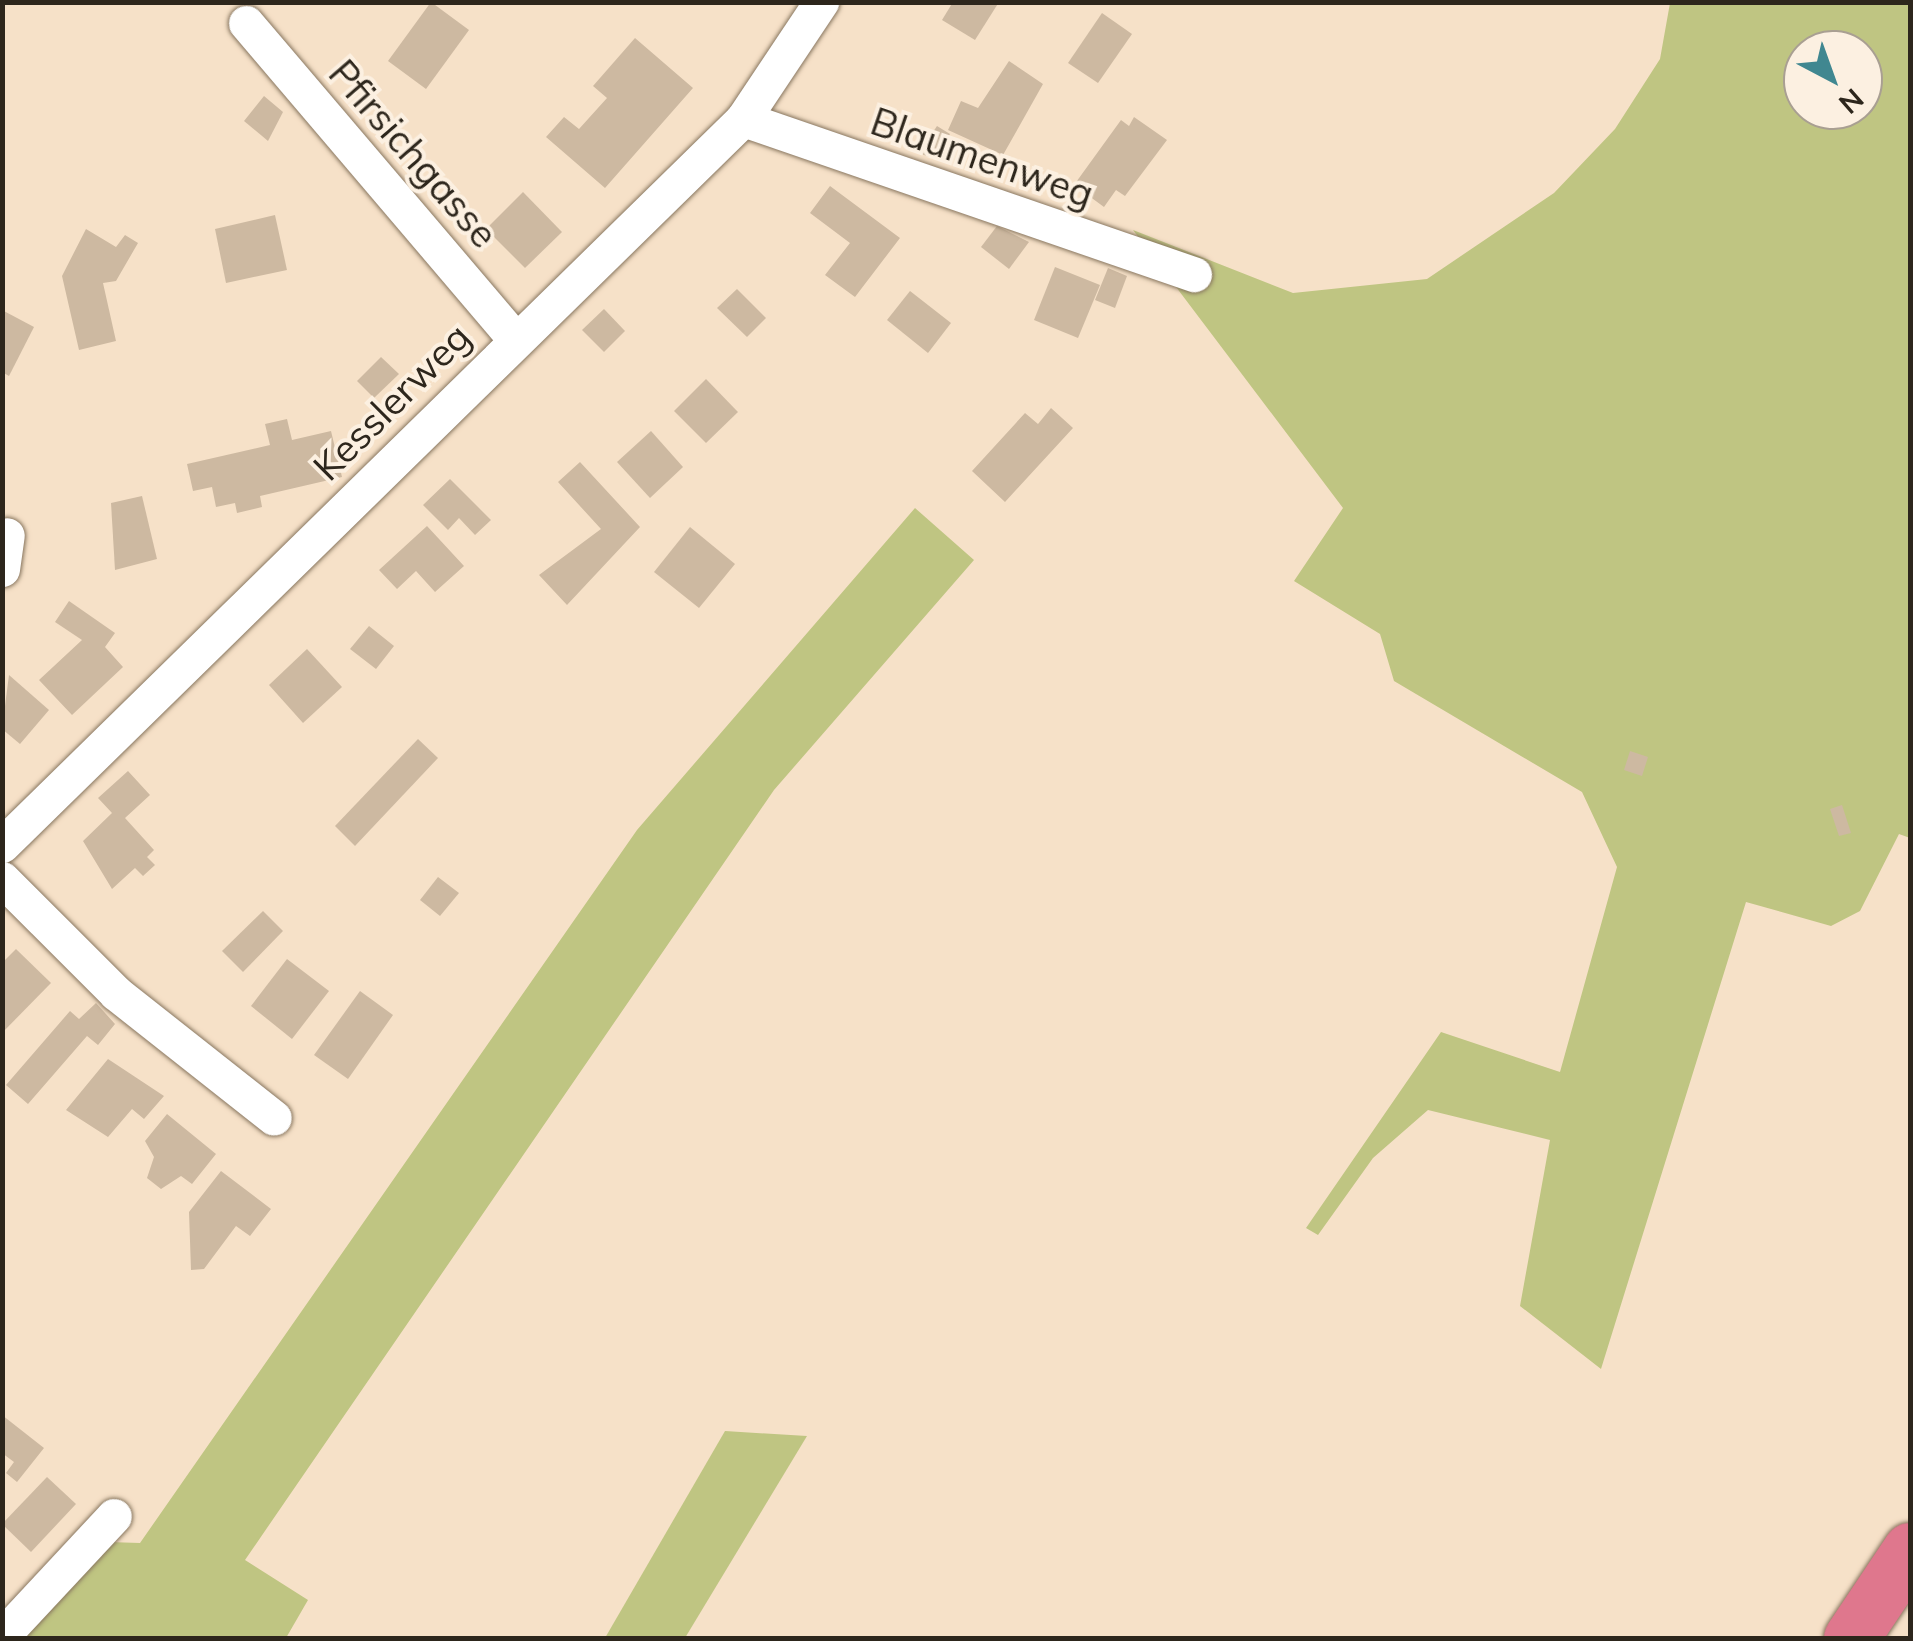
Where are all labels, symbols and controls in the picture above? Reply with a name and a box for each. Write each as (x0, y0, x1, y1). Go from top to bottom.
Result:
north arrow (1783, 30, 1883, 130)
street label: Pfirsichgasse (319, 51, 507, 257)
text: N (1832, 81, 1871, 122)
street label: Blaumenweg (865, 99, 1099, 217)
street label: Kesslerweg (304, 314, 480, 490)

